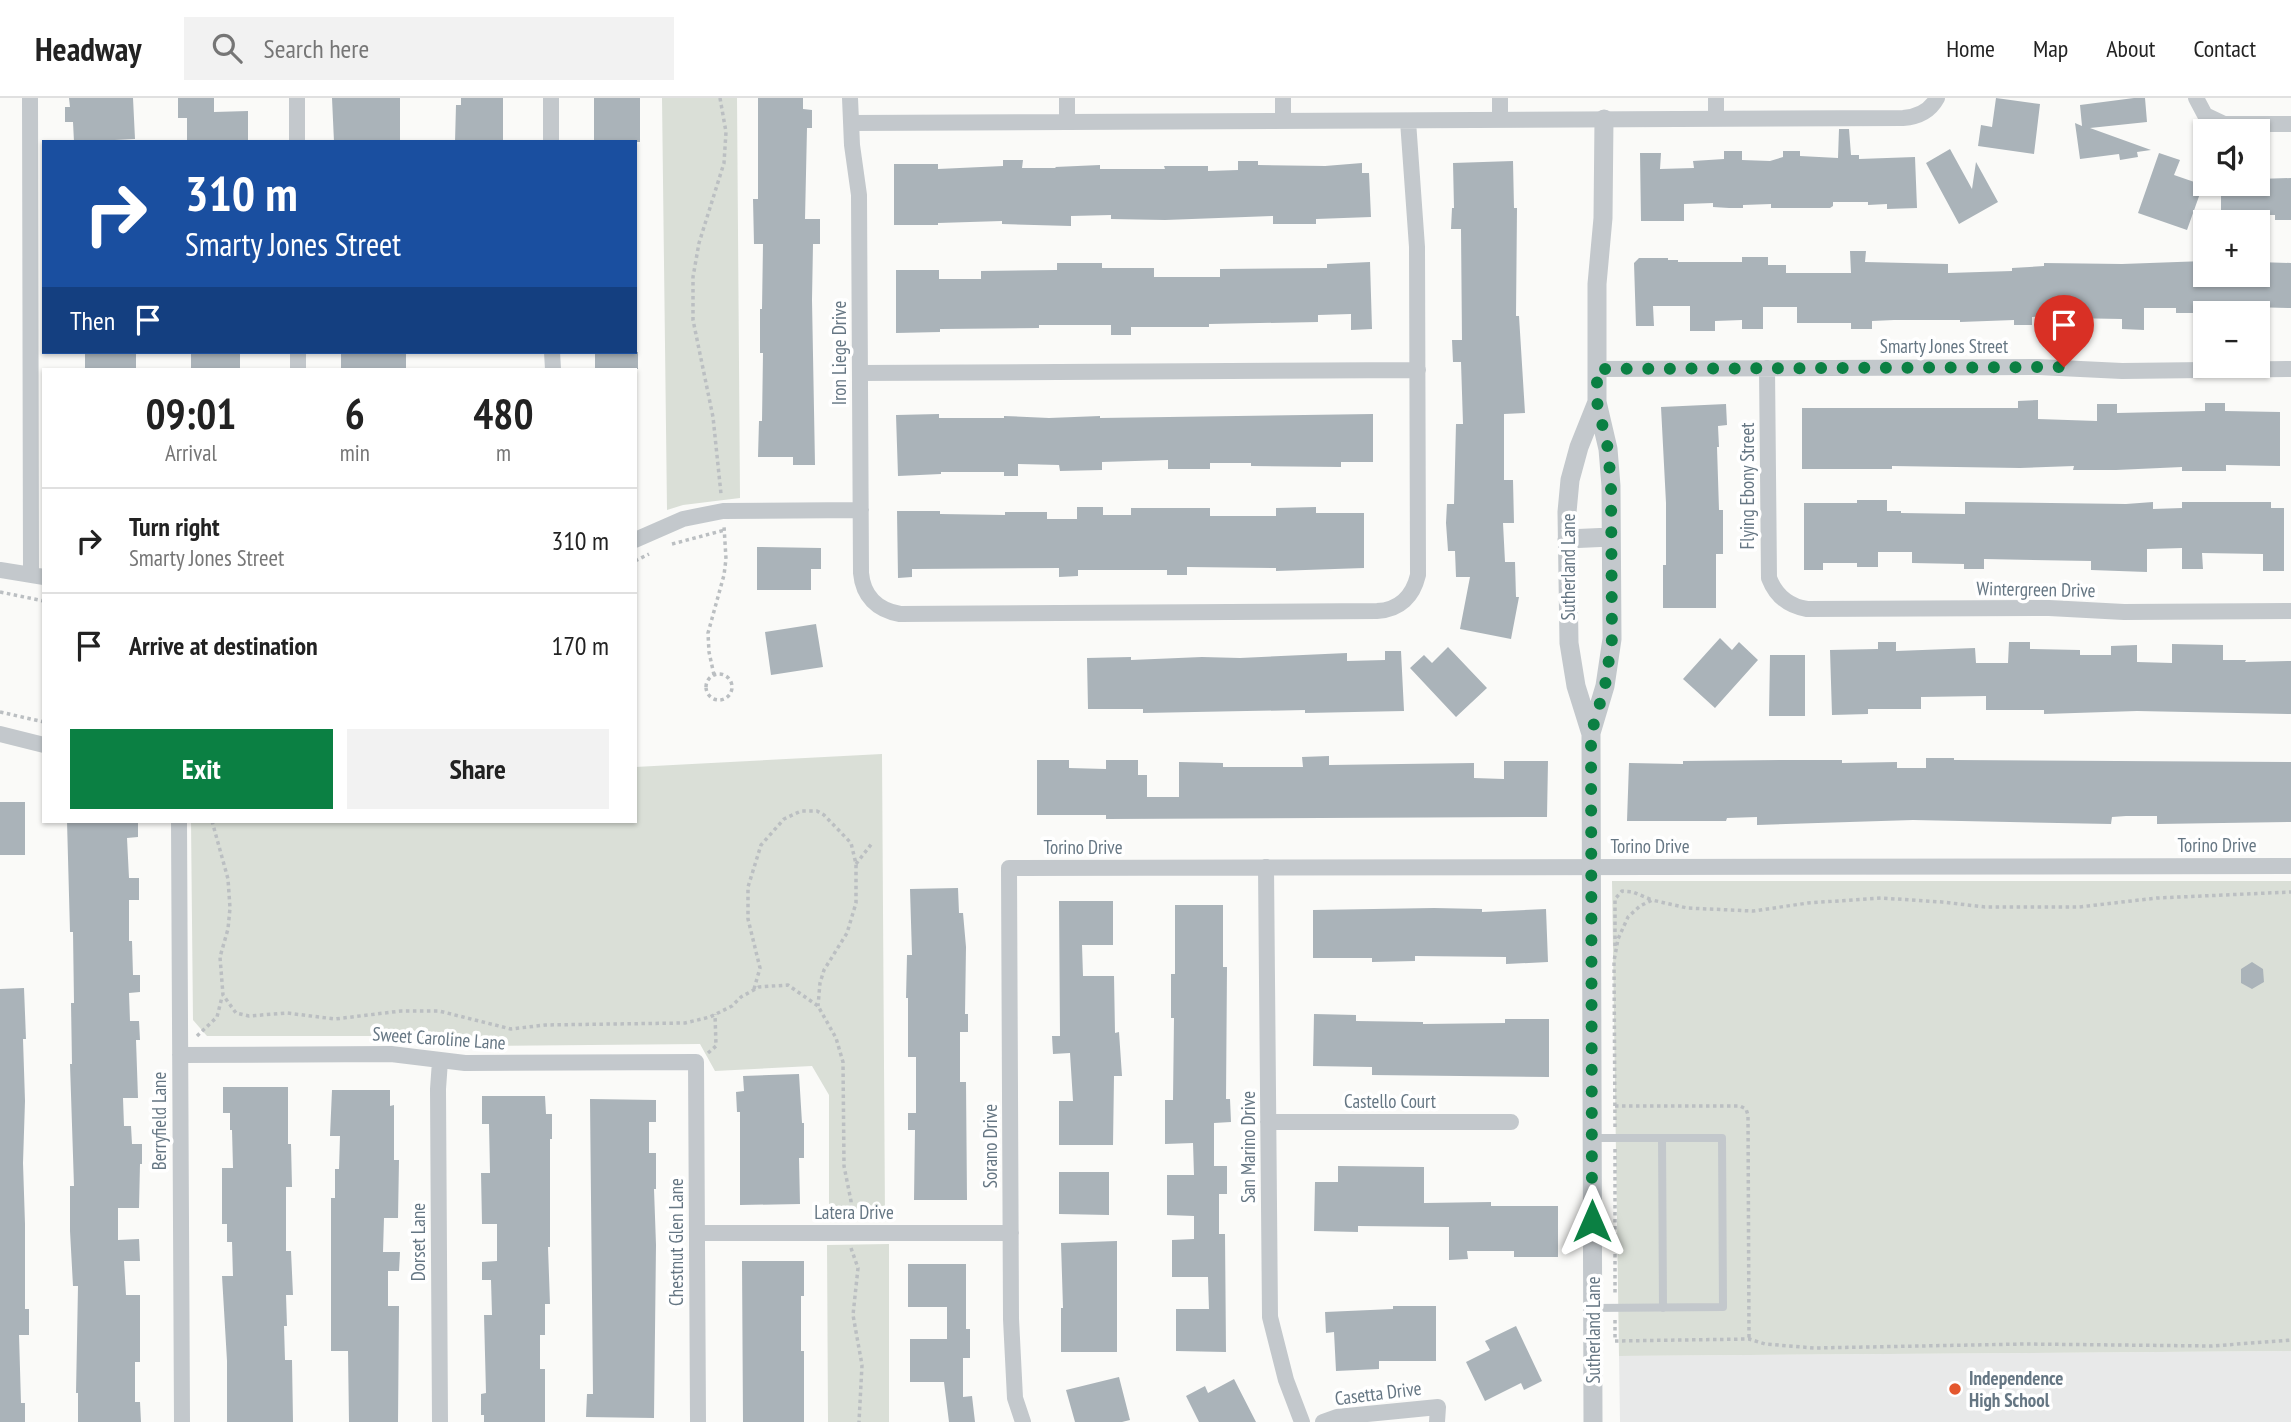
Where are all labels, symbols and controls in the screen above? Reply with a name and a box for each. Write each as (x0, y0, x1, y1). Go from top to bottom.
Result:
search box (184, 17, 674, 80)
text: Headway (35, 27, 142, 70)
icon: search (208, 29, 246, 67)
text: Search here (264, 32, 369, 65)
text: Home (1946, 33, 1995, 64)
text: Map (2033, 33, 2068, 64)
text: About (2106, 33, 2155, 64)
text: Contact (2193, 33, 2256, 64)
map controls (2193, 119, 2270, 378)
button: sound (2193, 119, 2270, 196)
text: 310 m (185, 161, 298, 225)
icon: right (70, 168, 161, 259)
button: + (2193, 210, 2270, 287)
text: Smarty Jones Street (185, 223, 401, 265)
pin (2034, 295, 2094, 367)
icon: arrive (129, 301, 167, 339)
street label: Iron Liege Drive (827, 301, 851, 405)
button: − (2193, 301, 2270, 378)
text: Then (70, 304, 115, 337)
icon: arrive (2045, 306, 2083, 344)
street label: Smarty Jones Street (1880, 334, 2009, 358)
text: 09:01 (145, 386, 236, 441)
text: 6 (345, 386, 365, 441)
text: 480 (473, 386, 534, 441)
street label: Flying Ebony Street (1735, 422, 1759, 550)
text: Arrival (165, 438, 217, 467)
text: min (340, 438, 370, 467)
text: m (496, 438, 511, 467)
text: Turn right (129, 510, 220, 543)
street label: Sutherland Lane (1556, 513, 1580, 621)
icon: right (70, 522, 108, 560)
text: 310 m (551, 524, 609, 557)
text: Smarty Jones Street (129, 543, 284, 572)
street label: Wintergreen Drive (1976, 576, 2096, 602)
icon: arrive (70, 627, 108, 665)
text: Arrive at destination (129, 629, 318, 662)
text: 170 m (551, 629, 609, 662)
button: Exit (70, 729, 333, 809)
button: Share (347, 729, 609, 809)
street label: Torino Drive (2177, 833, 2257, 857)
street label: Torino Drive (1610, 834, 1690, 858)
street label: Torino Drive (1043, 835, 1123, 859)
street label: Sweet Caroline Lane (372, 1021, 507, 1055)
street label: Berryfield Lane (147, 1072, 171, 1170)
street label: Castello Court (1344, 1089, 1437, 1113)
street label: San Marino Drive (1236, 1091, 1260, 1203)
street label: Sorano Drive (978, 1104, 1002, 1188)
street label: Chestnut Glen Lane (664, 1178, 688, 1306)
position arrow (1555, 1184, 1629, 1258)
street label: Latera Drive (814, 1200, 894, 1224)
street label: Dorset Lane (406, 1203, 430, 1281)
street label: Sutherland Lane (1581, 1276, 1605, 1384)
place label: Independence High School (1969, 1366, 2063, 1412)
street label: Casetta Drive (1333, 1376, 1423, 1410)
marker: Independence High School (1947, 1381, 1963, 1397)

